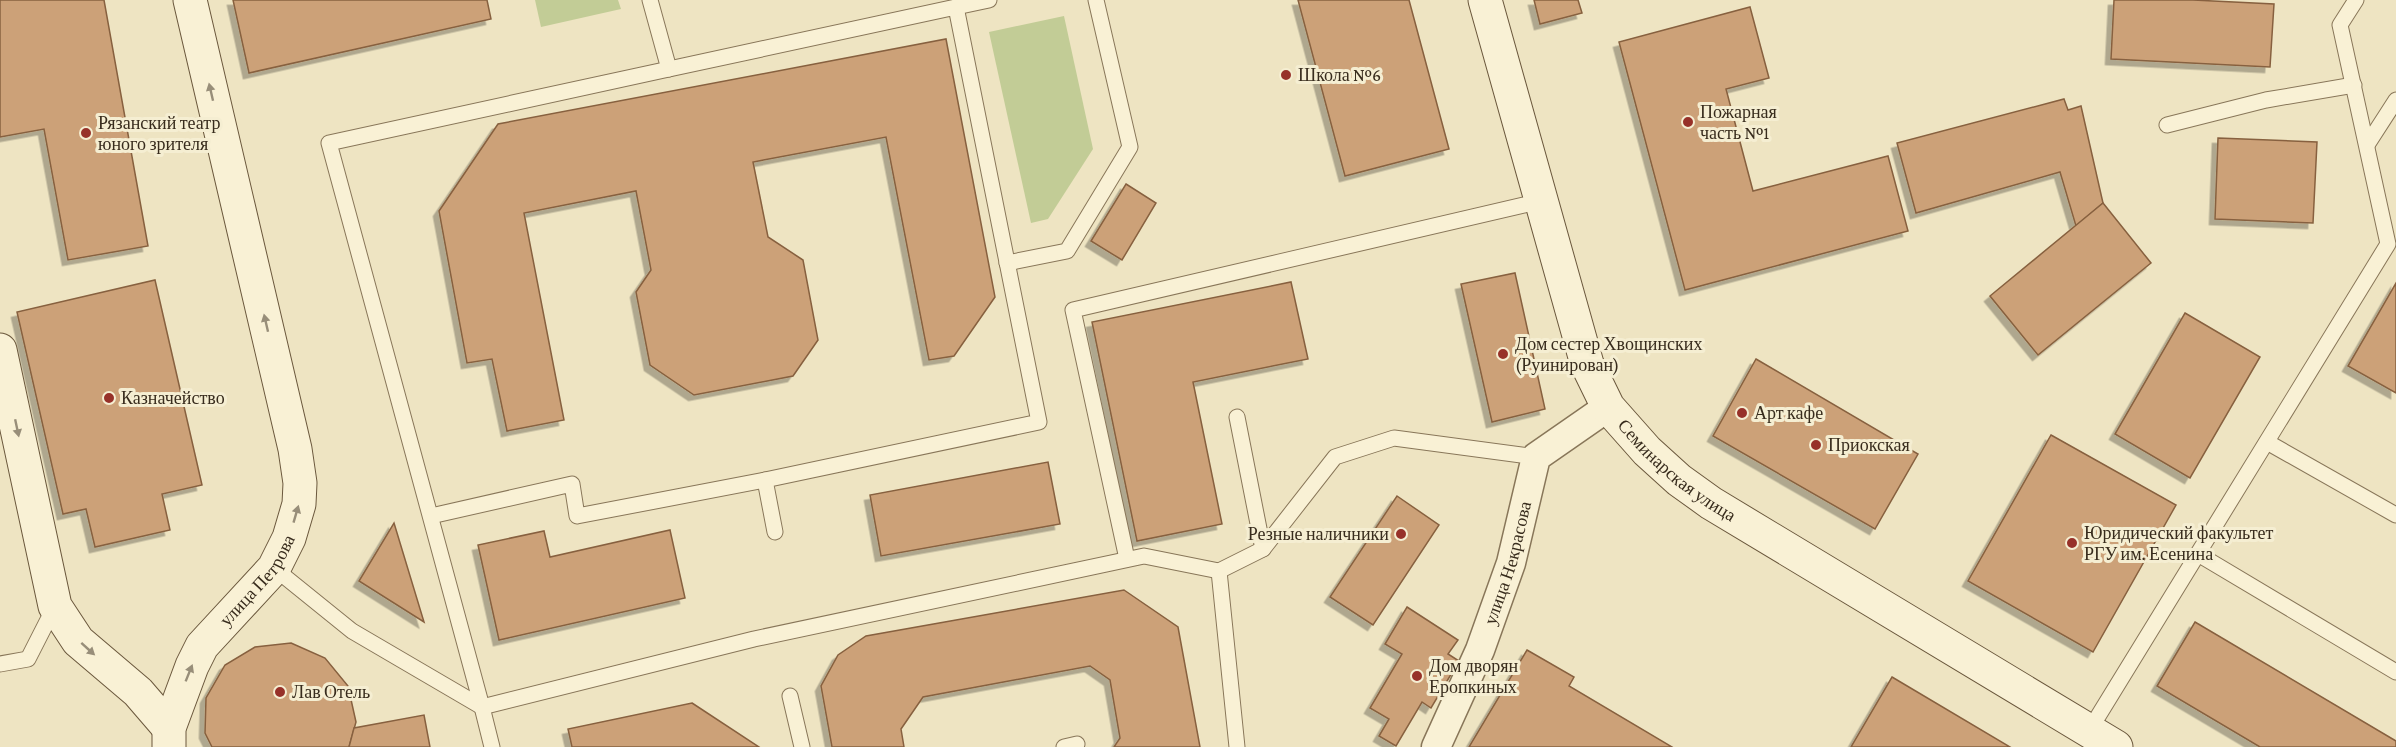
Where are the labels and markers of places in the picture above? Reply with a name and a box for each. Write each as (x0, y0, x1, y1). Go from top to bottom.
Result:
place label: Школа №6 (1298, 65, 1381, 85)
marker: Школа №6 (1279, 68, 1293, 82)
place label: Пожарная часть №1 (1700, 102, 1777, 143)
place label: Рязанский театр юного зрителя (98, 113, 220, 154)
marker: Пожарная часть №1 (1681, 115, 1695, 129)
marker: Рязанский театр юного зрителя (79, 126, 93, 140)
place label: Дом сестер Хвощинских (Руинирован) (1515, 334, 1702, 376)
marker: Дом сестер Хвощинских (Руинирован) (1496, 347, 1510, 361)
place label: Казначейство (121, 388, 225, 408)
marker: Казначейство (102, 391, 116, 405)
place label: Арт кафе (1754, 403, 1823, 423)
marker: Арт кафе (1735, 406, 1749, 420)
place label: Приокская (1828, 435, 1910, 455)
marker: Приокская (1809, 438, 1823, 452)
place label: Юридический факультет РГУ им. Есенина (2084, 523, 2274, 564)
place label: Резные наличники (1248, 524, 1389, 544)
marker: Резные наличники (1394, 527, 1408, 541)
marker: Юридический факультет РГУ им. Есенина (2065, 536, 2079, 550)
place label: Дом дворян Еропкиных (1429, 656, 1519, 697)
marker: Дом дворян Еропкиных (1410, 669, 1424, 683)
place label: Лав Отель (292, 682, 370, 702)
marker: Лав Отель (273, 685, 287, 699)

